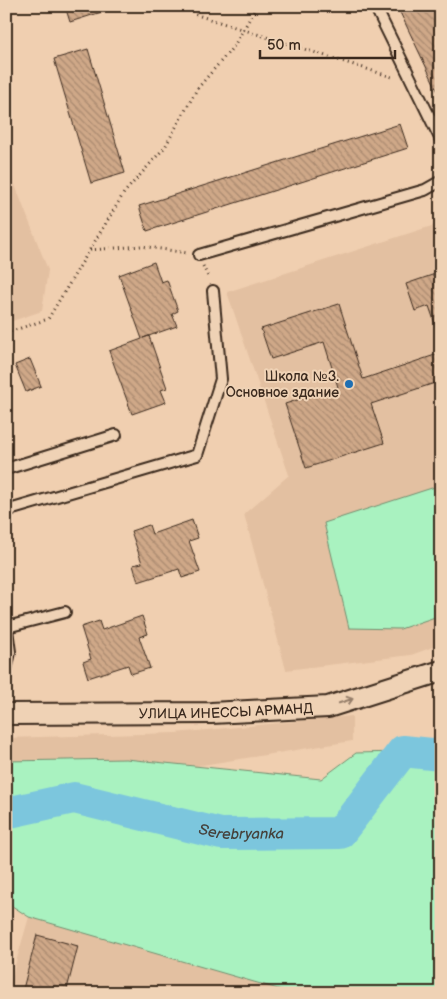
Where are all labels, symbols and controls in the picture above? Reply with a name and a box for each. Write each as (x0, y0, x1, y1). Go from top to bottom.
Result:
scale bar (260, 28, 394, 60)
text: 50 m (267, 36, 301, 55)
place label: Школа №3. Основное здание (226, 368, 339, 401)
marker: Школа №3. Основное здание (343, 378, 355, 390)
one-way arrow (338, 696, 354, 705)
street label: УЛИЦА ИНЕССЫ АРМАНД (139, 699, 314, 722)
water label: Serebryanka (197, 819, 284, 844)

